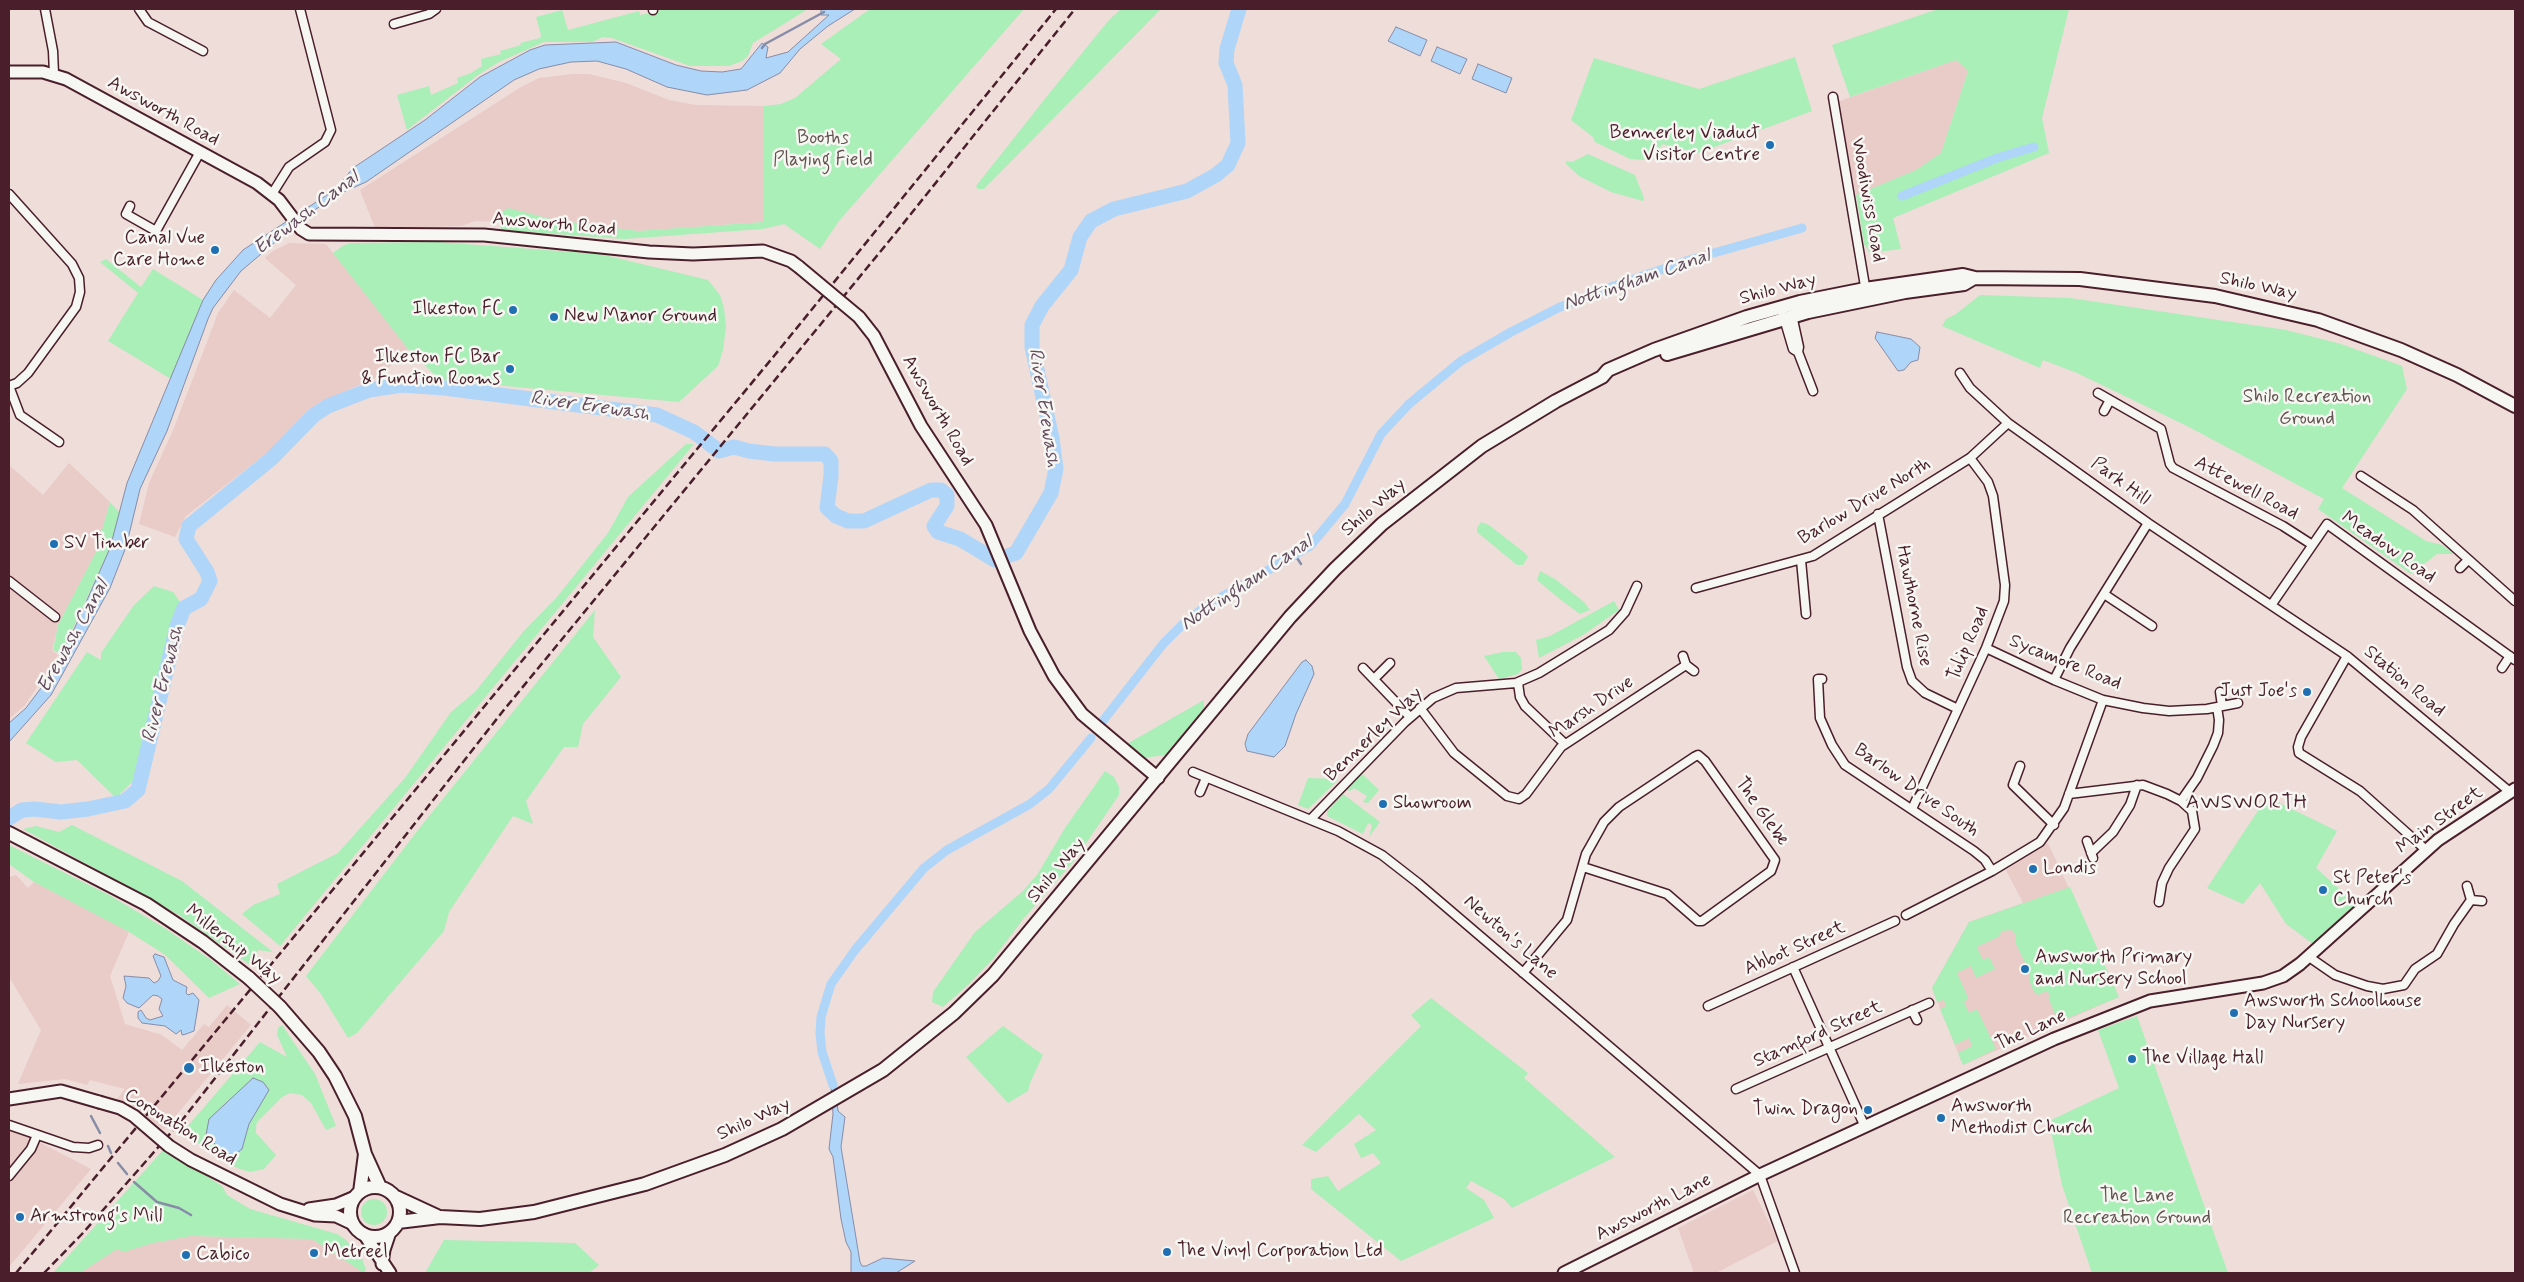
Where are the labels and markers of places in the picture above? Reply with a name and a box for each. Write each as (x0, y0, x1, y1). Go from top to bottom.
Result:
place label: Bennerley Viaduct Visitor Centre (1609, 123, 1760, 167)
marker: Bennerley Viaduct Visitor Centre (1764, 139, 1776, 151)
place label: Canal Vue Care Home (113, 228, 205, 272)
marker: Canal Vue Care Home (209, 244, 221, 256)
place label: Ilkeston FC (412, 299, 503, 321)
marker: Ilkeston FC (507, 304, 519, 316)
place label: New Manor Ground (564, 306, 717, 328)
marker: New Manor Ground (548, 311, 560, 323)
place label: Ilkeston FC Bar & Function Rooms (361, 347, 500, 391)
marker: Ilkeston FC Bar & Function Rooms (504, 363, 516, 375)
place label: SV Timber (64, 533, 149, 555)
marker: SV Timber (48, 538, 60, 550)
place label: Just Joe's (2220, 681, 2297, 703)
marker: Just Joe's (2301, 686, 2313, 698)
place label: Showroom (1393, 793, 1472, 815)
marker: Showroom (1377, 798, 1389, 810)
place label: Londis (2043, 858, 2096, 880)
marker: Londis (2027, 863, 2039, 875)
place label: St Peter's Church (2333, 868, 2411, 912)
marker: St Peter's Church (2317, 884, 2329, 896)
place label: Awsworth Primary and Nursery School (2035, 947, 2192, 991)
marker: Awsworth Primary and Nursery School (2019, 963, 2031, 975)
place label: Awsworth Schoolhouse Day Nursery (2244, 991, 2422, 1035)
marker: Awsworth Schoolhouse Day Nursery (2228, 1007, 2240, 1019)
place label: The Village Hall (2142, 1048, 2263, 1070)
marker: The Village Hall (2126, 1053, 2138, 1065)
place label: Ilkeston (200, 1057, 264, 1079)
marker: Ilkeston (182, 1061, 196, 1075)
place label: Awsworth Methodist Church (1951, 1096, 2093, 1140)
place label: Twin Dragon (1752, 1099, 1858, 1121)
marker: Twin Dragon (1862, 1104, 1874, 1116)
marker: Awsworth Methodist Church (1935, 1112, 1947, 1124)
place label: Armstrong's Mill (30, 1206, 162, 1228)
marker: Armstrong's Mill (14, 1211, 26, 1223)
place label: The Vinyl Corporation Ltd (1177, 1241, 1383, 1263)
place label: Metreel (324, 1242, 388, 1264)
place label: Cabico (196, 1244, 250, 1266)
marker: The Vinyl Corporation Ltd (1161, 1246, 1173, 1258)
marker: Metreel (308, 1247, 320, 1259)
marker: Cabico (180, 1249, 192, 1261)

